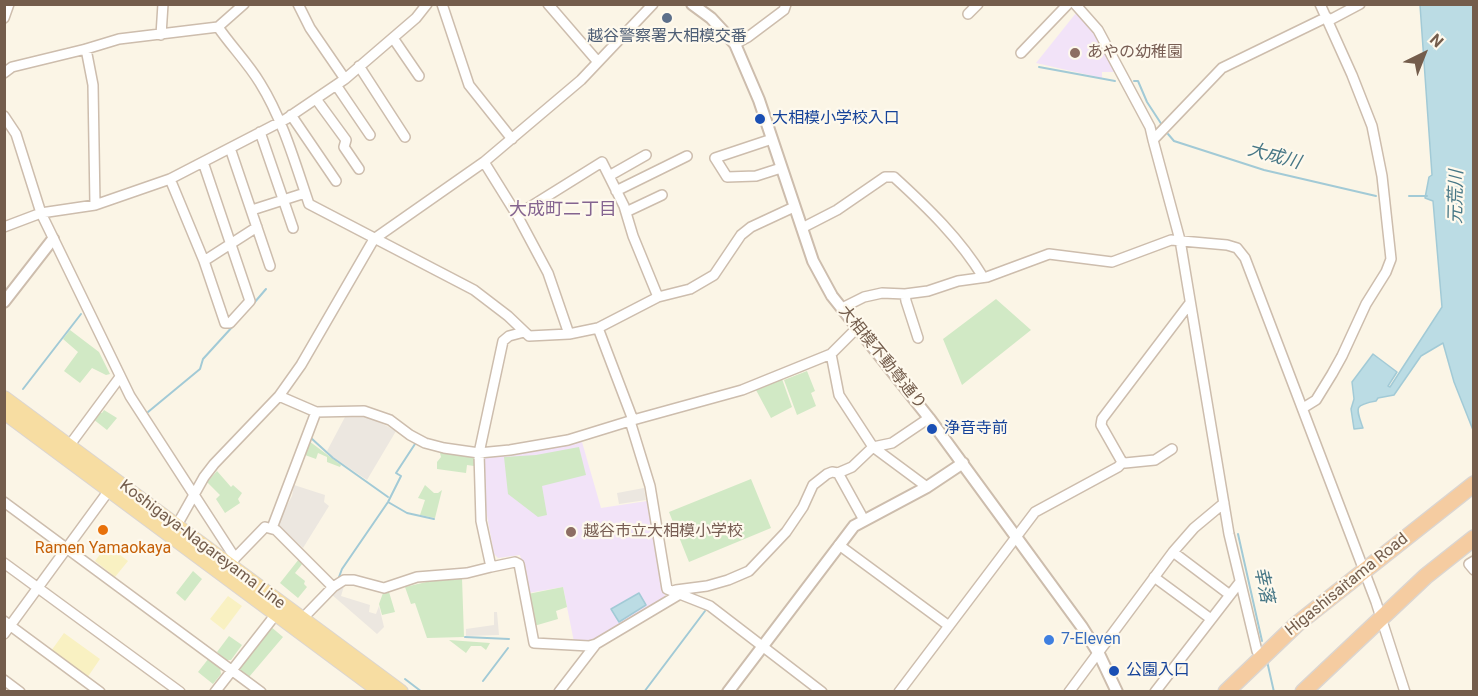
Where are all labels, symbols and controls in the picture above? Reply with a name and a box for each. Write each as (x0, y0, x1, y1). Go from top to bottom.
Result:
marker: 越谷警察署大相模交番 (660, 11, 674, 25)
north arrow (1394, 24, 1454, 84)
place label: 越谷警察署大相模交番 (587, 27, 747, 47)
text: N (1426, 30, 1447, 51)
place label: あやの幼稚園 (1087, 43, 1183, 63)
marker: あやの幼稚園 (1068, 46, 1082, 60)
place label: 大相模小学校入口 (772, 109, 900, 129)
marker: 大相模小学校入口 (753, 112, 767, 126)
water label: 大成川 (1245, 140, 1303, 174)
water label: 元荒川 (1446, 170, 1468, 224)
district label: 大成町二丁目 (509, 199, 617, 221)
street label: 大相模不動尊通り (834, 302, 930, 414)
place label: 浄音寺前 (944, 419, 1008, 439)
marker: 浄音寺前 (925, 422, 939, 436)
street label: Koshigaya-Nagareyama Line (115, 476, 289, 614)
place label: 越谷市立大相模小学校 (583, 522, 743, 542)
marker: Ramen Yamaokaya (96, 523, 110, 537)
marker: 越谷市立大相模小学校 (564, 525, 578, 539)
street label: Higashisaitama Road (1282, 530, 1412, 640)
place label: Ramen Yamaokaya (35, 539, 171, 559)
water label: 幸落 (1249, 565, 1277, 605)
place label: 7-Eleven (1061, 630, 1121, 650)
marker: 7-Eleven (1042, 633, 1056, 647)
place label: 公園入口 (1126, 661, 1190, 681)
marker: 公園入口 (1107, 664, 1121, 678)

